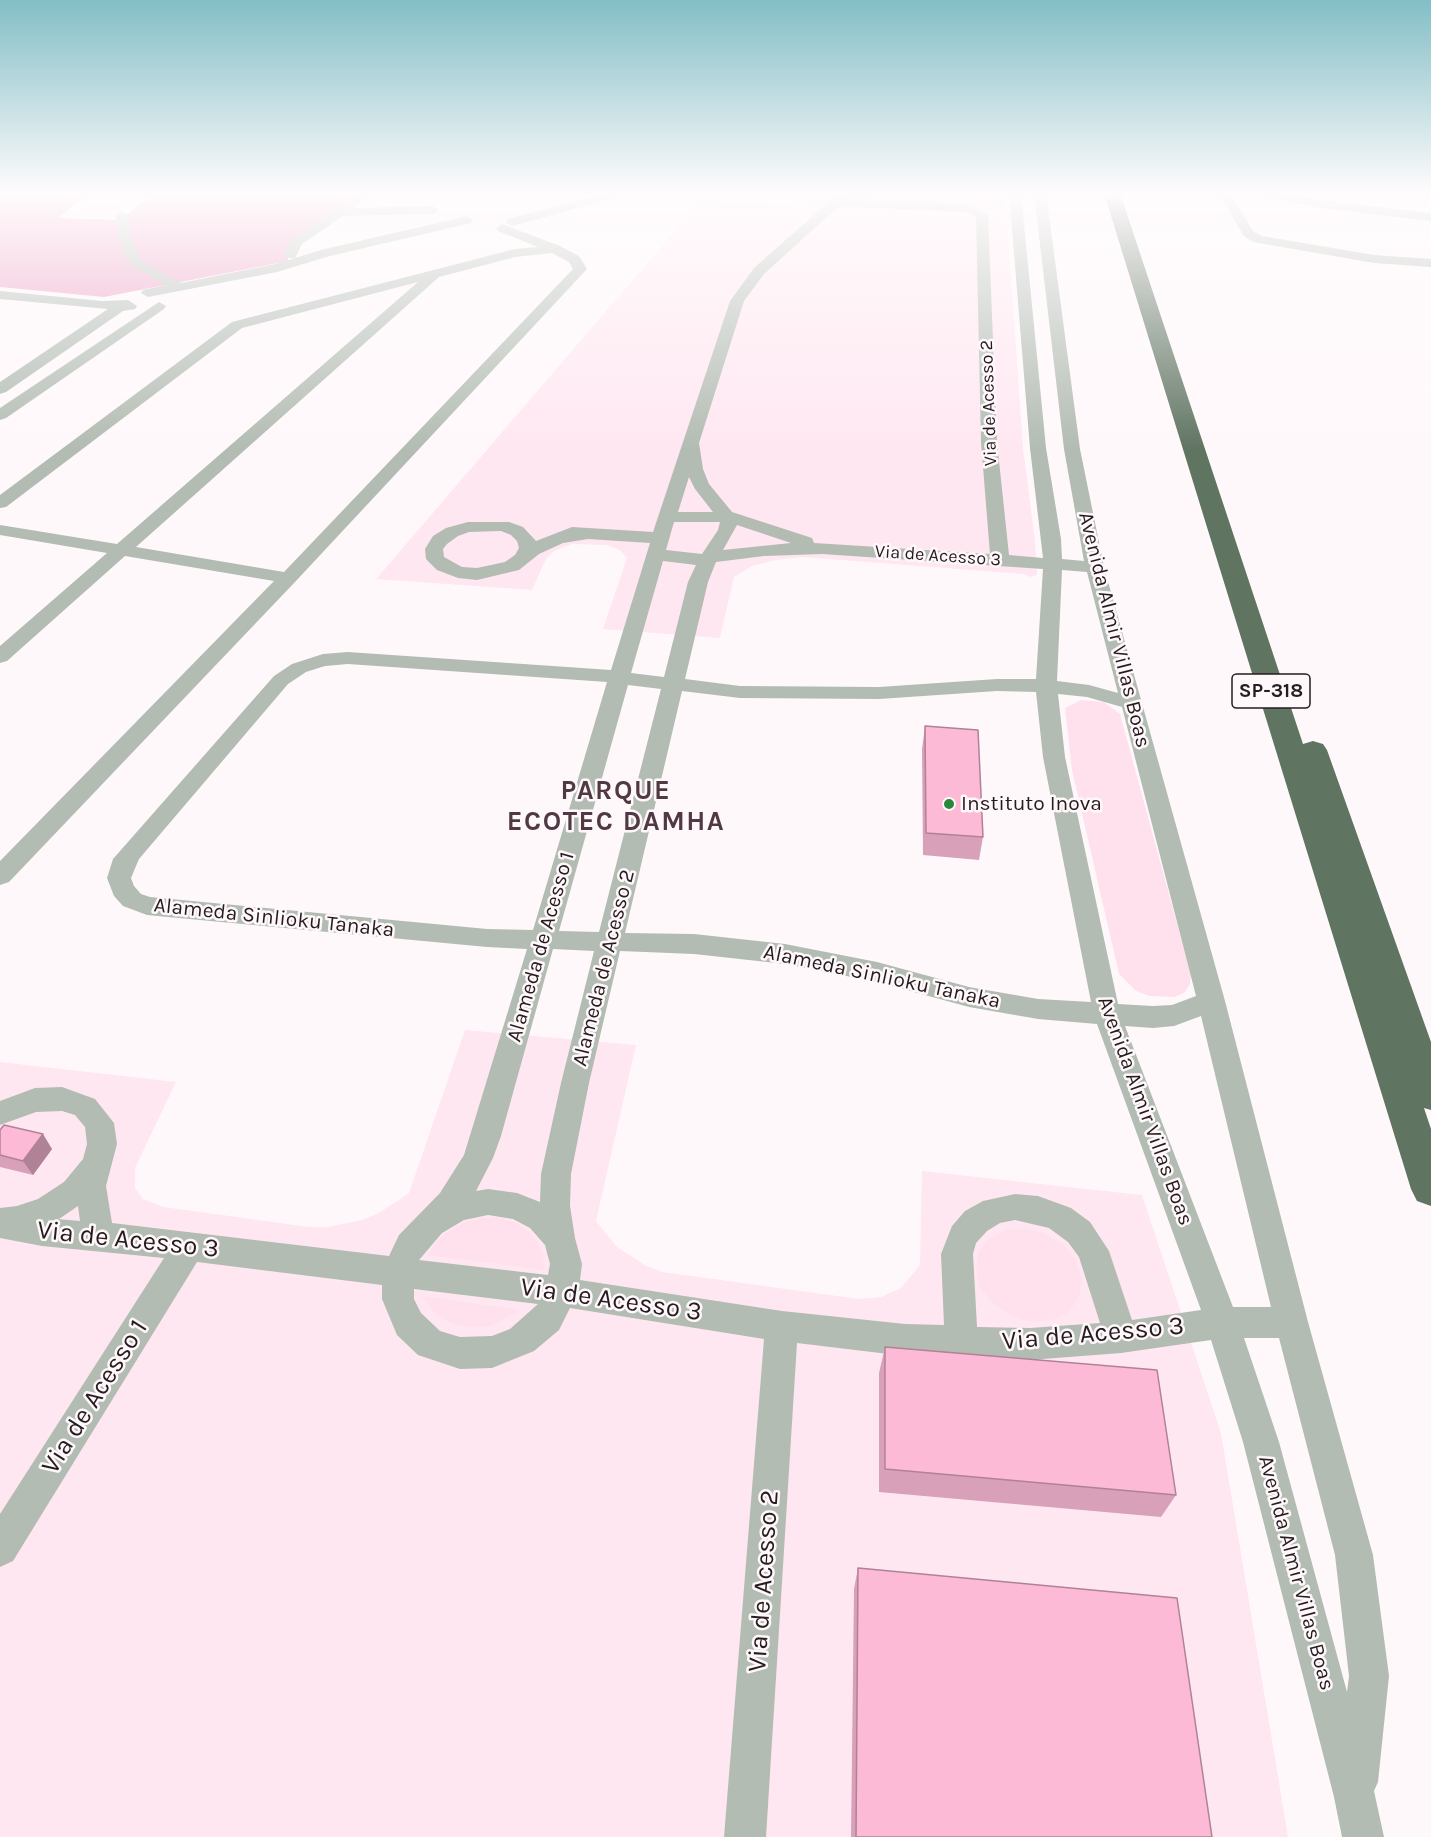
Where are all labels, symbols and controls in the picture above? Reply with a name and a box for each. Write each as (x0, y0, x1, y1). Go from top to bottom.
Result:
street label: Via de Acesso 2 (976, 340, 1002, 466)
street label: Avenida Almir Villas Boas (1073, 510, 1155, 750)
street label: Via de Acesso 3 (874, 541, 1002, 571)
road number: SP-318 (1232, 674, 1310, 708)
district label: PARQUE ECOTEC DAMHA (507, 775, 725, 838)
place label: Instituto Inova (961, 791, 1102, 817)
marker: Instituto Inova (942, 797, 956, 811)
street label: Alameda de Acesso 1 (502, 849, 580, 1045)
street label: Alameda de Acesso 2 (567, 867, 641, 1069)
street label: Alameda Sinlioku Tanaka (153, 893, 395, 943)
street label: Alameda Sinlioku Tanaka (761, 940, 1003, 1014)
street label: Avenida Almir Villas Boas (1092, 993, 1198, 1229)
street label: Via de Acesso 3 (36, 1215, 220, 1265)
street label: Via de Acesso 3 (518, 1272, 704, 1328)
street label: Via de Acesso 3 (1001, 1311, 1185, 1357)
street label: Via de Acesso 1 (35, 1314, 155, 1480)
street label: Avenida Almir Villas Boas (1253, 1453, 1339, 1693)
street label: Via de Acesso 2 (742, 1489, 786, 1673)

